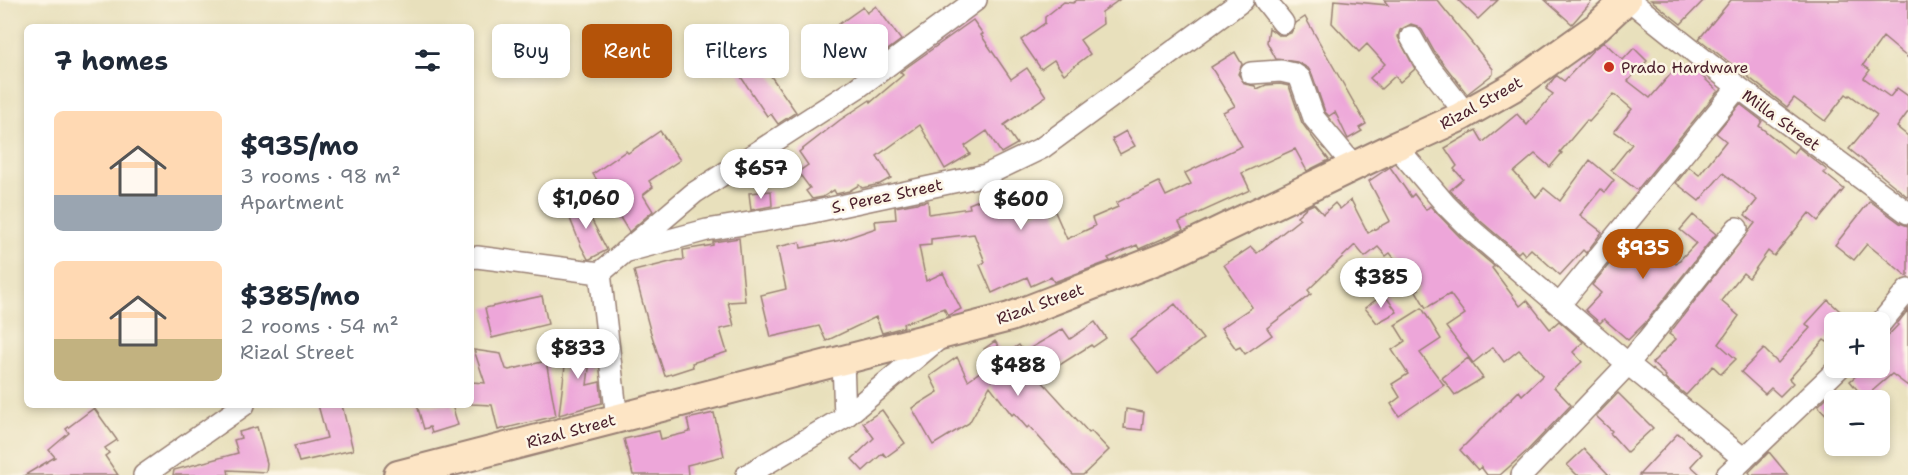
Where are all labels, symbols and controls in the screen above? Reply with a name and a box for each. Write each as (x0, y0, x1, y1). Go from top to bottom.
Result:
chip: Buy (492, 24, 570, 78)
chip: Rent (582, 24, 672, 78)
chip: Filters (684, 24, 789, 78)
chip: New (801, 24, 888, 78)
text: 7 homes (54, 43, 168, 78)
icon: filters (411, 44, 444, 77)
place label: Prado Hardware (1621, 57, 1749, 78)
marker: Prado Hardware (1602, 60, 1616, 74)
street label: Rizal Street (1436, 72, 1526, 134)
street label: Milla Street (1738, 85, 1824, 155)
text: $935/mo (240, 128, 359, 163)
icon: home (102, 135, 174, 207)
pin: $657 (725, 149, 797, 200)
text: $657 (734, 155, 788, 181)
text: 3 rooms · 98 m² (240, 163, 401, 189)
street label: S. Perez Street (830, 174, 944, 218)
pin: $1,060 (537, 179, 635, 230)
pin: $600 (985, 180, 1057, 231)
text: $1,060 (552, 185, 620, 211)
text: $600 (993, 186, 1049, 212)
text: Apartment (240, 189, 344, 215)
pin: $935 (1607, 229, 1679, 280)
text: $935 (1616, 235, 1670, 261)
pin: $385 (1345, 258, 1417, 309)
text: $385 (1354, 264, 1408, 290)
text: $385/mo (240, 278, 360, 313)
street label: Rizal Street (993, 278, 1087, 330)
icon: home (102, 285, 174, 357)
map controls (1824, 312, 1890, 456)
button: + (1824, 312, 1890, 378)
text: 2 rooms · 54 m² (240, 313, 399, 339)
pin: $833 (542, 329, 614, 380)
text: $833 (550, 335, 606, 361)
text: Rizal Street (240, 339, 354, 365)
pin: $488 (982, 346, 1054, 397)
text: $488 (990, 352, 1046, 378)
button: − (1824, 390, 1890, 456)
street label: Rizal Street (524, 409, 618, 453)

